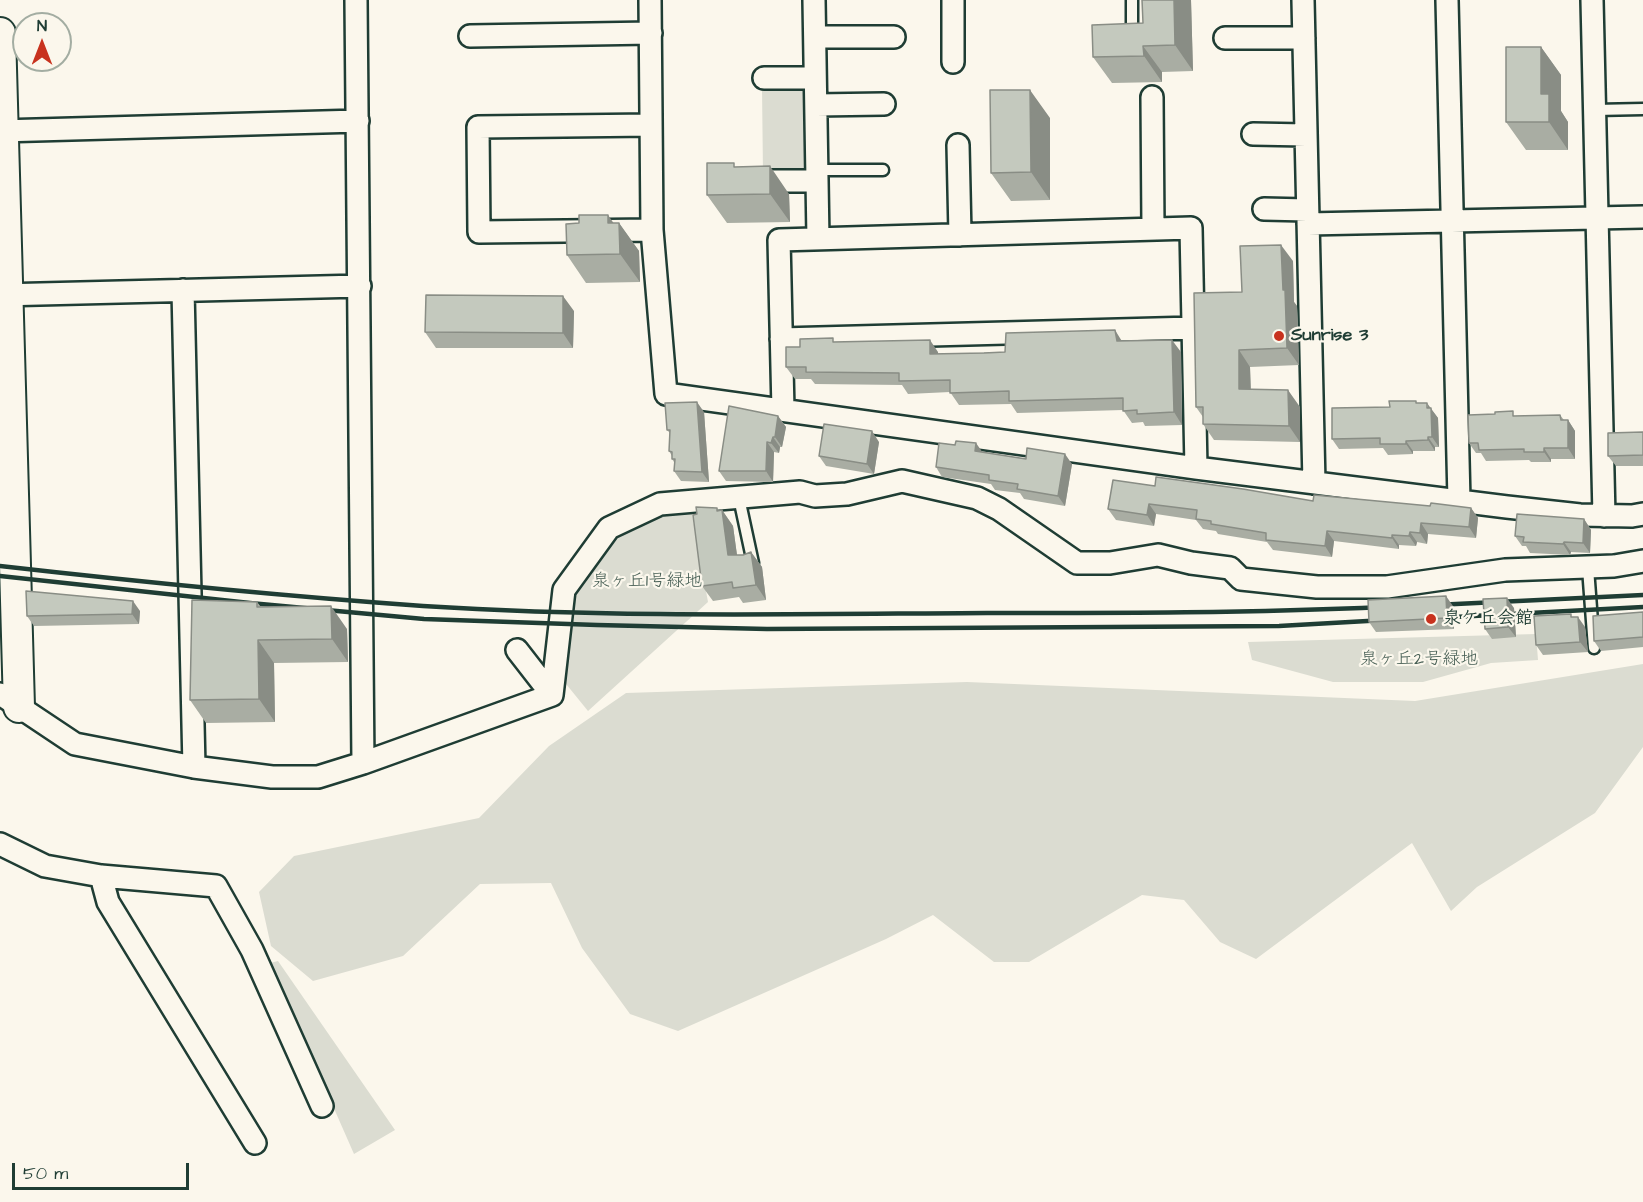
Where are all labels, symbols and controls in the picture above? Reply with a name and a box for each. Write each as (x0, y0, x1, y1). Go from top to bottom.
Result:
north arrow (12, 12, 72, 72)
text: N (37, 15, 47, 37)
place label: Sunrise 3 (1291, 325, 1369, 347)
marker: Sunrise 3 (1272, 329, 1286, 343)
park label: 泉ヶ丘1号緑地 (592, 571, 702, 593)
place label: 泉ケ丘会館 (1443, 608, 1533, 630)
marker: 泉ケ丘会館 (1424, 612, 1438, 626)
park label: 泉ヶ丘2号緑地 (1360, 649, 1478, 671)
scale bar (15, 1151, 192, 1189)
text: 50 m (23, 1161, 68, 1186)

